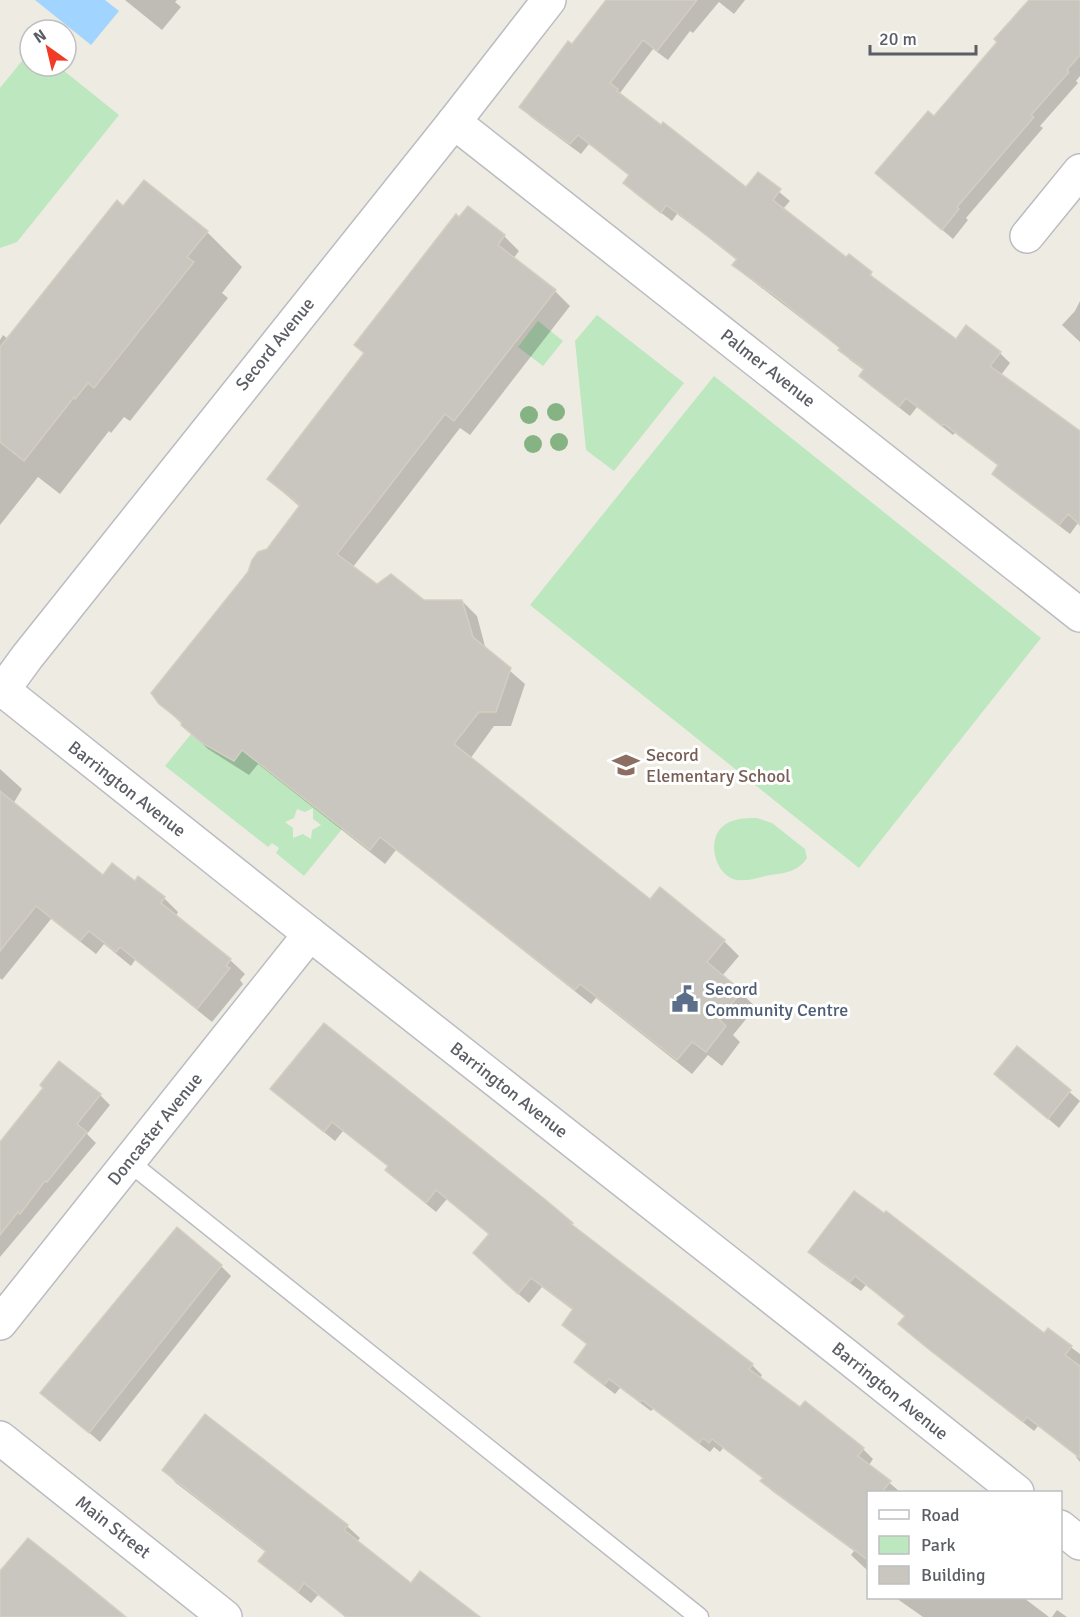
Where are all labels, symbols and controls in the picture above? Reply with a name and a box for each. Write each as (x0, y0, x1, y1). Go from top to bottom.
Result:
north arrow (18, 18, 78, 78)
scale bar (870, 18, 976, 56)
text: N (30, 25, 50, 48)
text: 20 m (879, 28, 917, 50)
street label: Secord Avenue (231, 293, 319, 395)
street label: Palmer Avenue (716, 324, 820, 412)
street label: Barrington Avenue (64, 736, 190, 842)
place label: Secord Elementary School (646, 744, 791, 787)
school or university icon: Secord Elementary School (611, 750, 641, 780)
place label: Secord Community Centre (705, 978, 848, 1021)
public building icon: Secord Community Centre (670, 984, 700, 1014)
street label: Barrington Avenue (446, 1037, 572, 1143)
street label: Doncaster Avenue (103, 1068, 207, 1190)
street label: Barrington Avenue (827, 1337, 953, 1445)
street label: Main Street (71, 1491, 155, 1563)
legend (867, 1491, 1062, 1599)
text: Road (921, 1504, 960, 1526)
text: Park (921, 1534, 956, 1556)
text: Building (921, 1564, 985, 1586)

